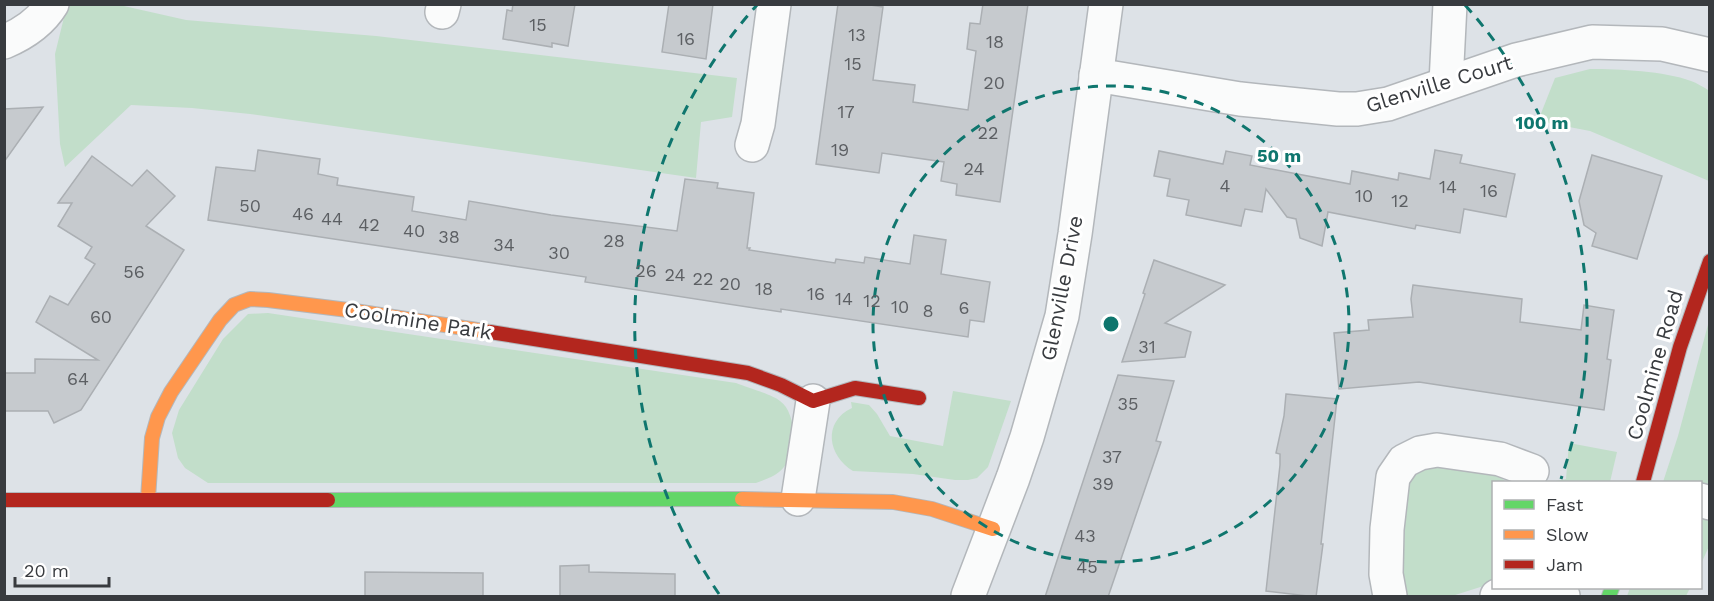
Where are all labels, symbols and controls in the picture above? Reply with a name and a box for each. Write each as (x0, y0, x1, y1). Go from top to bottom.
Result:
house number: 15 (529, 14, 547, 35)
house number: 13 (848, 24, 866, 45)
house number: 16 (677, 28, 695, 49)
house number: 18 (986, 31, 1004, 52)
street label: Glenville Court (1363, 49, 1515, 118)
house number: 15 (844, 53, 862, 74)
house number: 20 (983, 72, 1005, 93)
house number: 17 (837, 101, 855, 122)
text: 100 m (1515, 112, 1569, 133)
house number: 22 (978, 122, 999, 143)
house number: 19 (831, 139, 849, 160)
text: 50 m (1257, 145, 1301, 166)
house number: 24 (964, 158, 984, 179)
house number: 4 (1220, 175, 1231, 196)
house number: 14 (1439, 176, 1457, 197)
house number: 16 (1480, 180, 1498, 201)
house number: 10 (1355, 185, 1373, 206)
house number: 12 (1391, 190, 1409, 211)
house number: 50 (239, 195, 261, 216)
house number: 46 (292, 203, 314, 224)
house number: 44 (321, 208, 343, 229)
street label: Glenville Drive (1035, 213, 1088, 363)
house number: 42 (358, 214, 380, 235)
house number: 40 (403, 220, 425, 241)
house number: 38 (438, 226, 460, 247)
house number: 28 (603, 230, 625, 251)
house number: 34 (493, 234, 515, 255)
house number: 30 (548, 242, 570, 263)
house number: 26 (635, 260, 657, 281)
house number: 56 (123, 261, 145, 282)
house number: 24 (665, 264, 685, 285)
house number: 22 (693, 268, 714, 289)
house number: 20 (719, 273, 741, 294)
house number: 18 (755, 278, 773, 299)
house number: 16 (807, 283, 825, 304)
street label: Coolmine Road (1621, 287, 1688, 443)
house number: 14 (835, 288, 853, 309)
house number: 12 (863, 290, 881, 311)
street label: Coolmine Park (342, 296, 494, 345)
house number: 10 (891, 296, 909, 317)
house number: 6 (959, 297, 969, 318)
house number: 8 (922, 300, 934, 321)
house number: 60 (90, 306, 112, 327)
centre of rings (1101, 314, 1121, 334)
house number: 31 (1138, 336, 1156, 357)
house number: 64 (67, 368, 89, 389)
house number: 35 (1118, 393, 1138, 414)
house number: 37 (1102, 446, 1122, 467)
house number: 39 (1092, 473, 1114, 494)
legend (1492, 481, 1702, 589)
text: Fast (1546, 494, 1584, 515)
text: Slow (1546, 524, 1589, 545)
house number: 43 (1074, 525, 1096, 546)
scale bar (15, 550, 110, 588)
text: Jam (1546, 554, 1583, 575)
house number: 45 (1076, 556, 1098, 577)
text: 20 m (24, 560, 69, 581)

